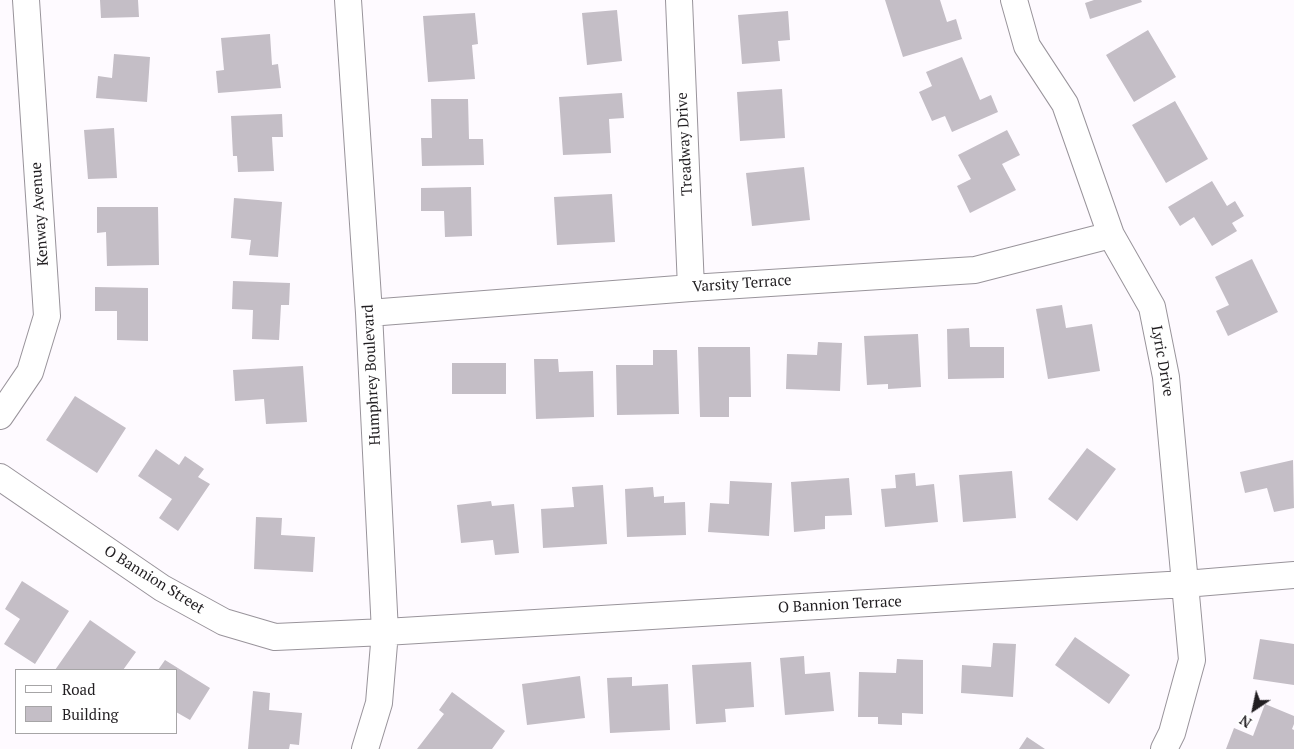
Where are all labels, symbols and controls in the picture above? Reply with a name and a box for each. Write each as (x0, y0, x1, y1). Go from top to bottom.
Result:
street label: Treadway Drive (673, 92, 697, 196)
street label: Kenway Avenue (27, 161, 53, 267)
street label: Varsity Terrace (692, 272, 792, 296)
street label: Humphrey Boulevard (359, 304, 385, 446)
street label: Lyric Drive (1147, 324, 1177, 398)
street label: O Bannion Street (101, 542, 207, 618)
street label: O Bannion Terrace (778, 593, 902, 617)
legend (15, 669, 178, 734)
text: Road (62, 679, 95, 699)
north arrow (1229, 684, 1279, 734)
text: Building (62, 704, 119, 724)
text: N (1236, 711, 1255, 733)

